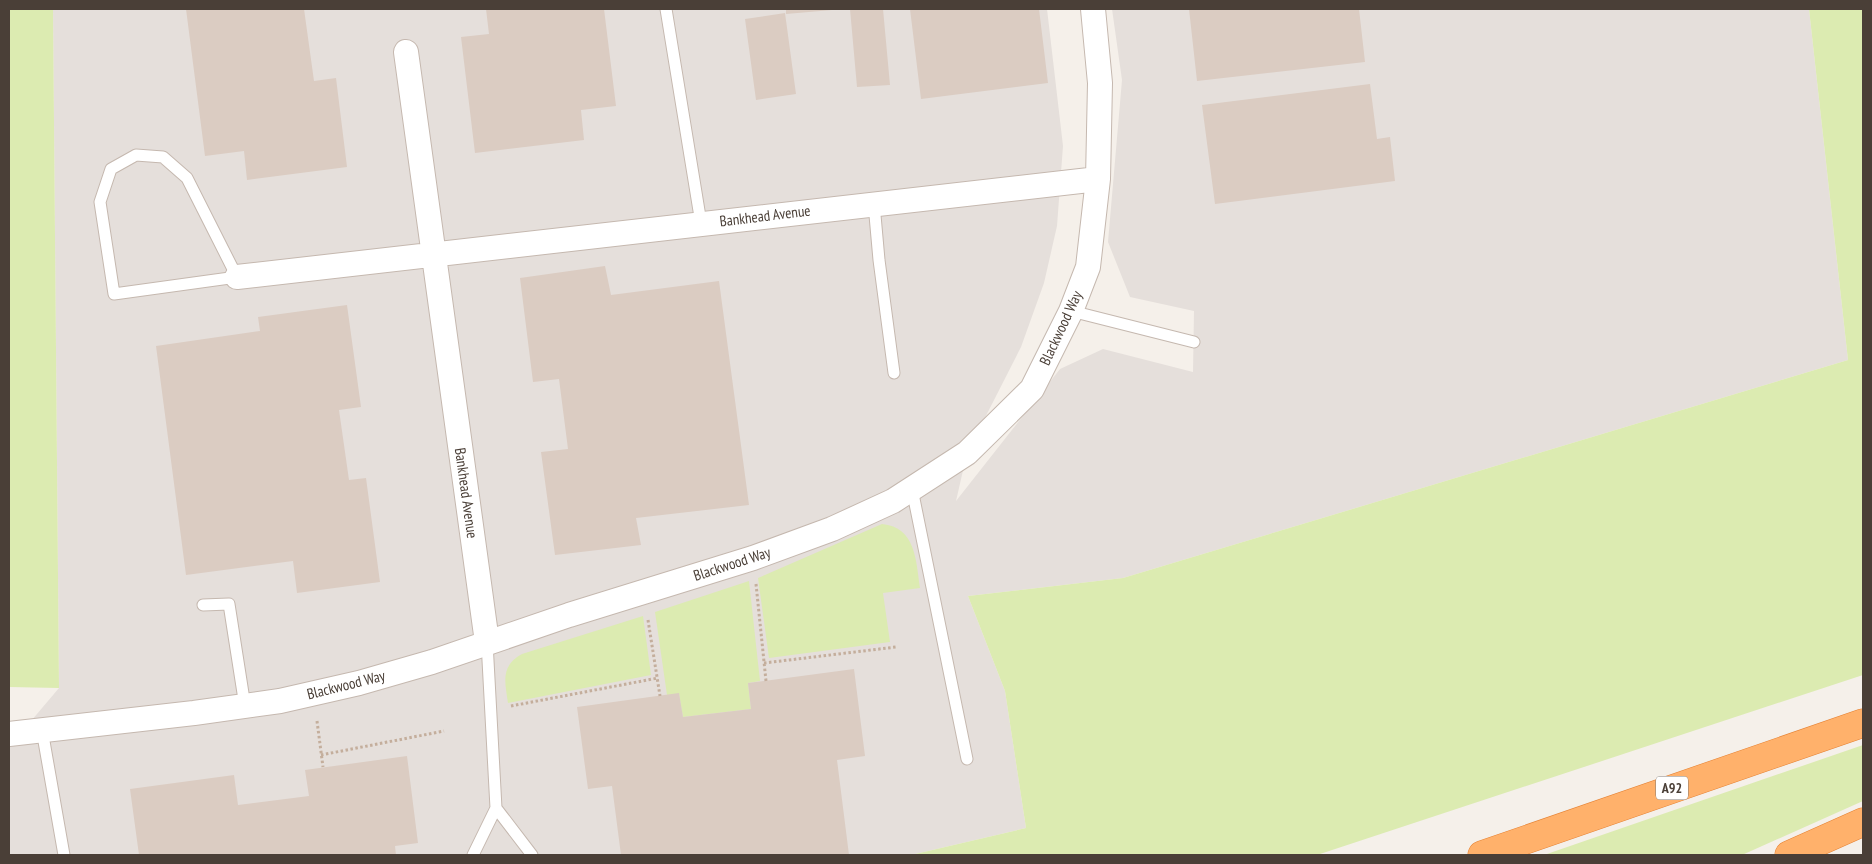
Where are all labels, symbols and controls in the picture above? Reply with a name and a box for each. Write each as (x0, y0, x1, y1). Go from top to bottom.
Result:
street label: Bankhead Avenue (718, 200, 811, 231)
street label: Blackwood Way (1035, 287, 1086, 368)
street label: Bankhead Avenue (451, 446, 482, 540)
street label: Blackwood Way (691, 542, 773, 585)
street label: Blackwood Way (305, 666, 387, 703)
road number: A92 (1656, 776, 1688, 800)

